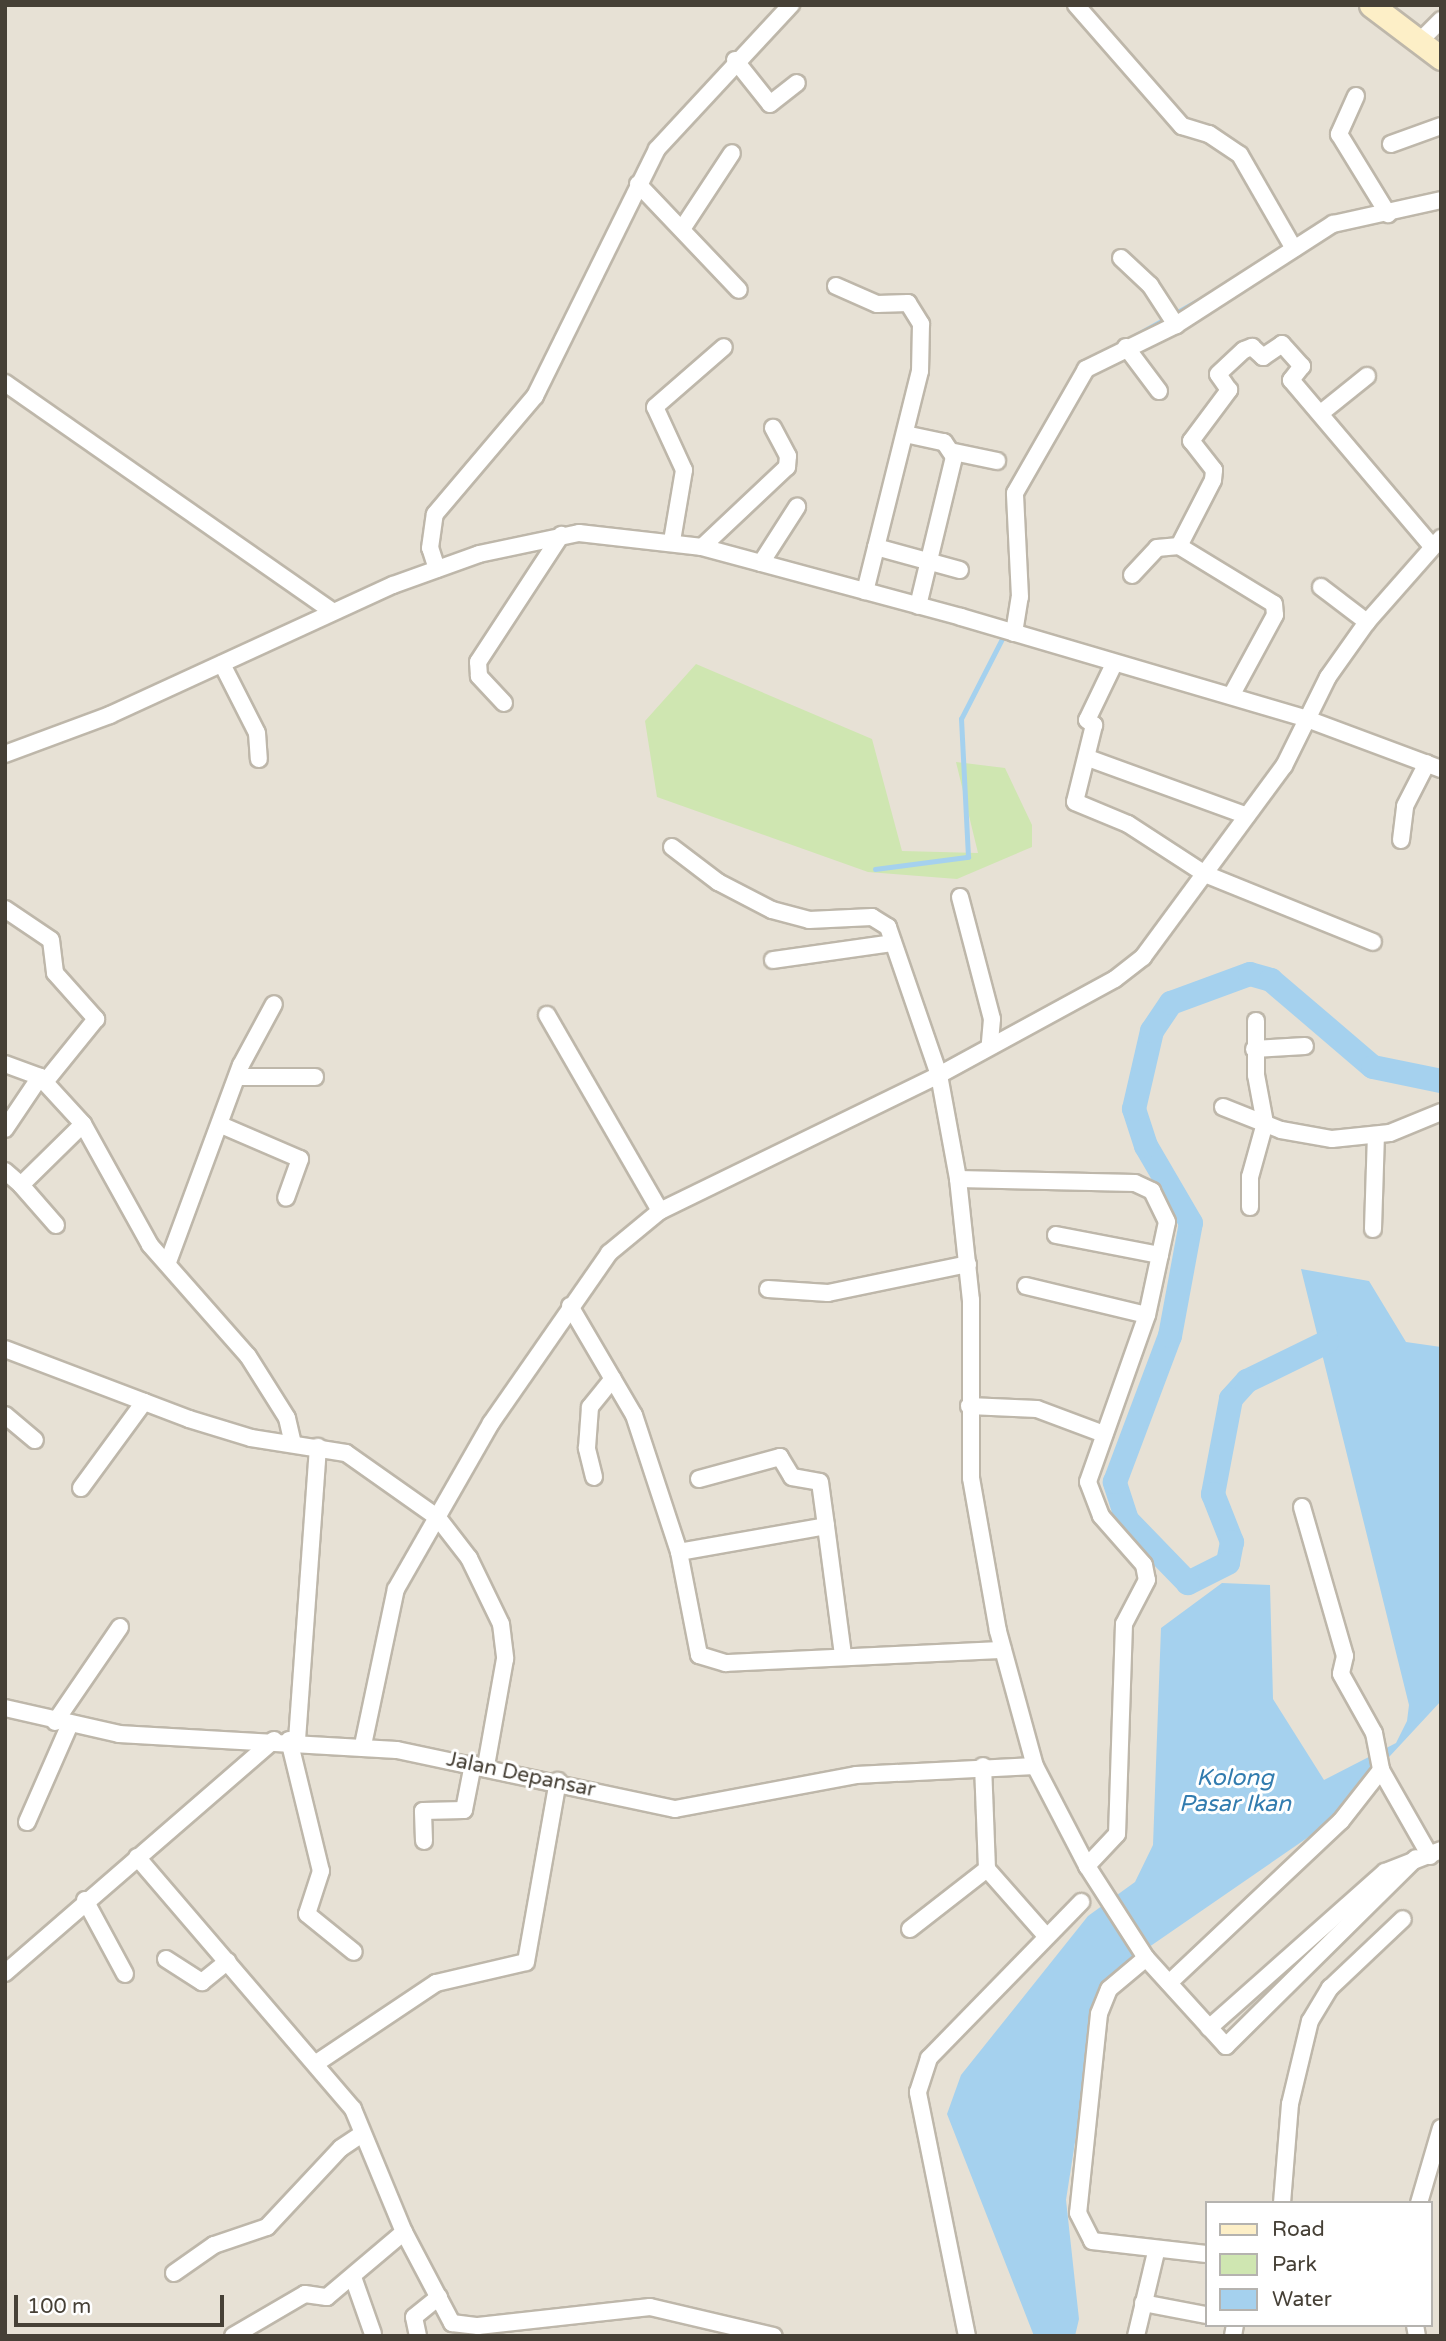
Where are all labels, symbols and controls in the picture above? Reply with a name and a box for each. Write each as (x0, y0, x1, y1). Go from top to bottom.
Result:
street label: Jalan Depansar (444, 1747, 598, 1803)
water label: Kolong Pasar Ikan (1179, 1764, 1291, 1818)
legend (1204, 2201, 1432, 2327)
text: Road (1272, 2217, 1325, 2242)
text: Park (1272, 2252, 1317, 2277)
scale bar (18, 2282, 228, 2326)
text: Water (1272, 2287, 1332, 2312)
text: 100 m (27, 2294, 91, 2319)

